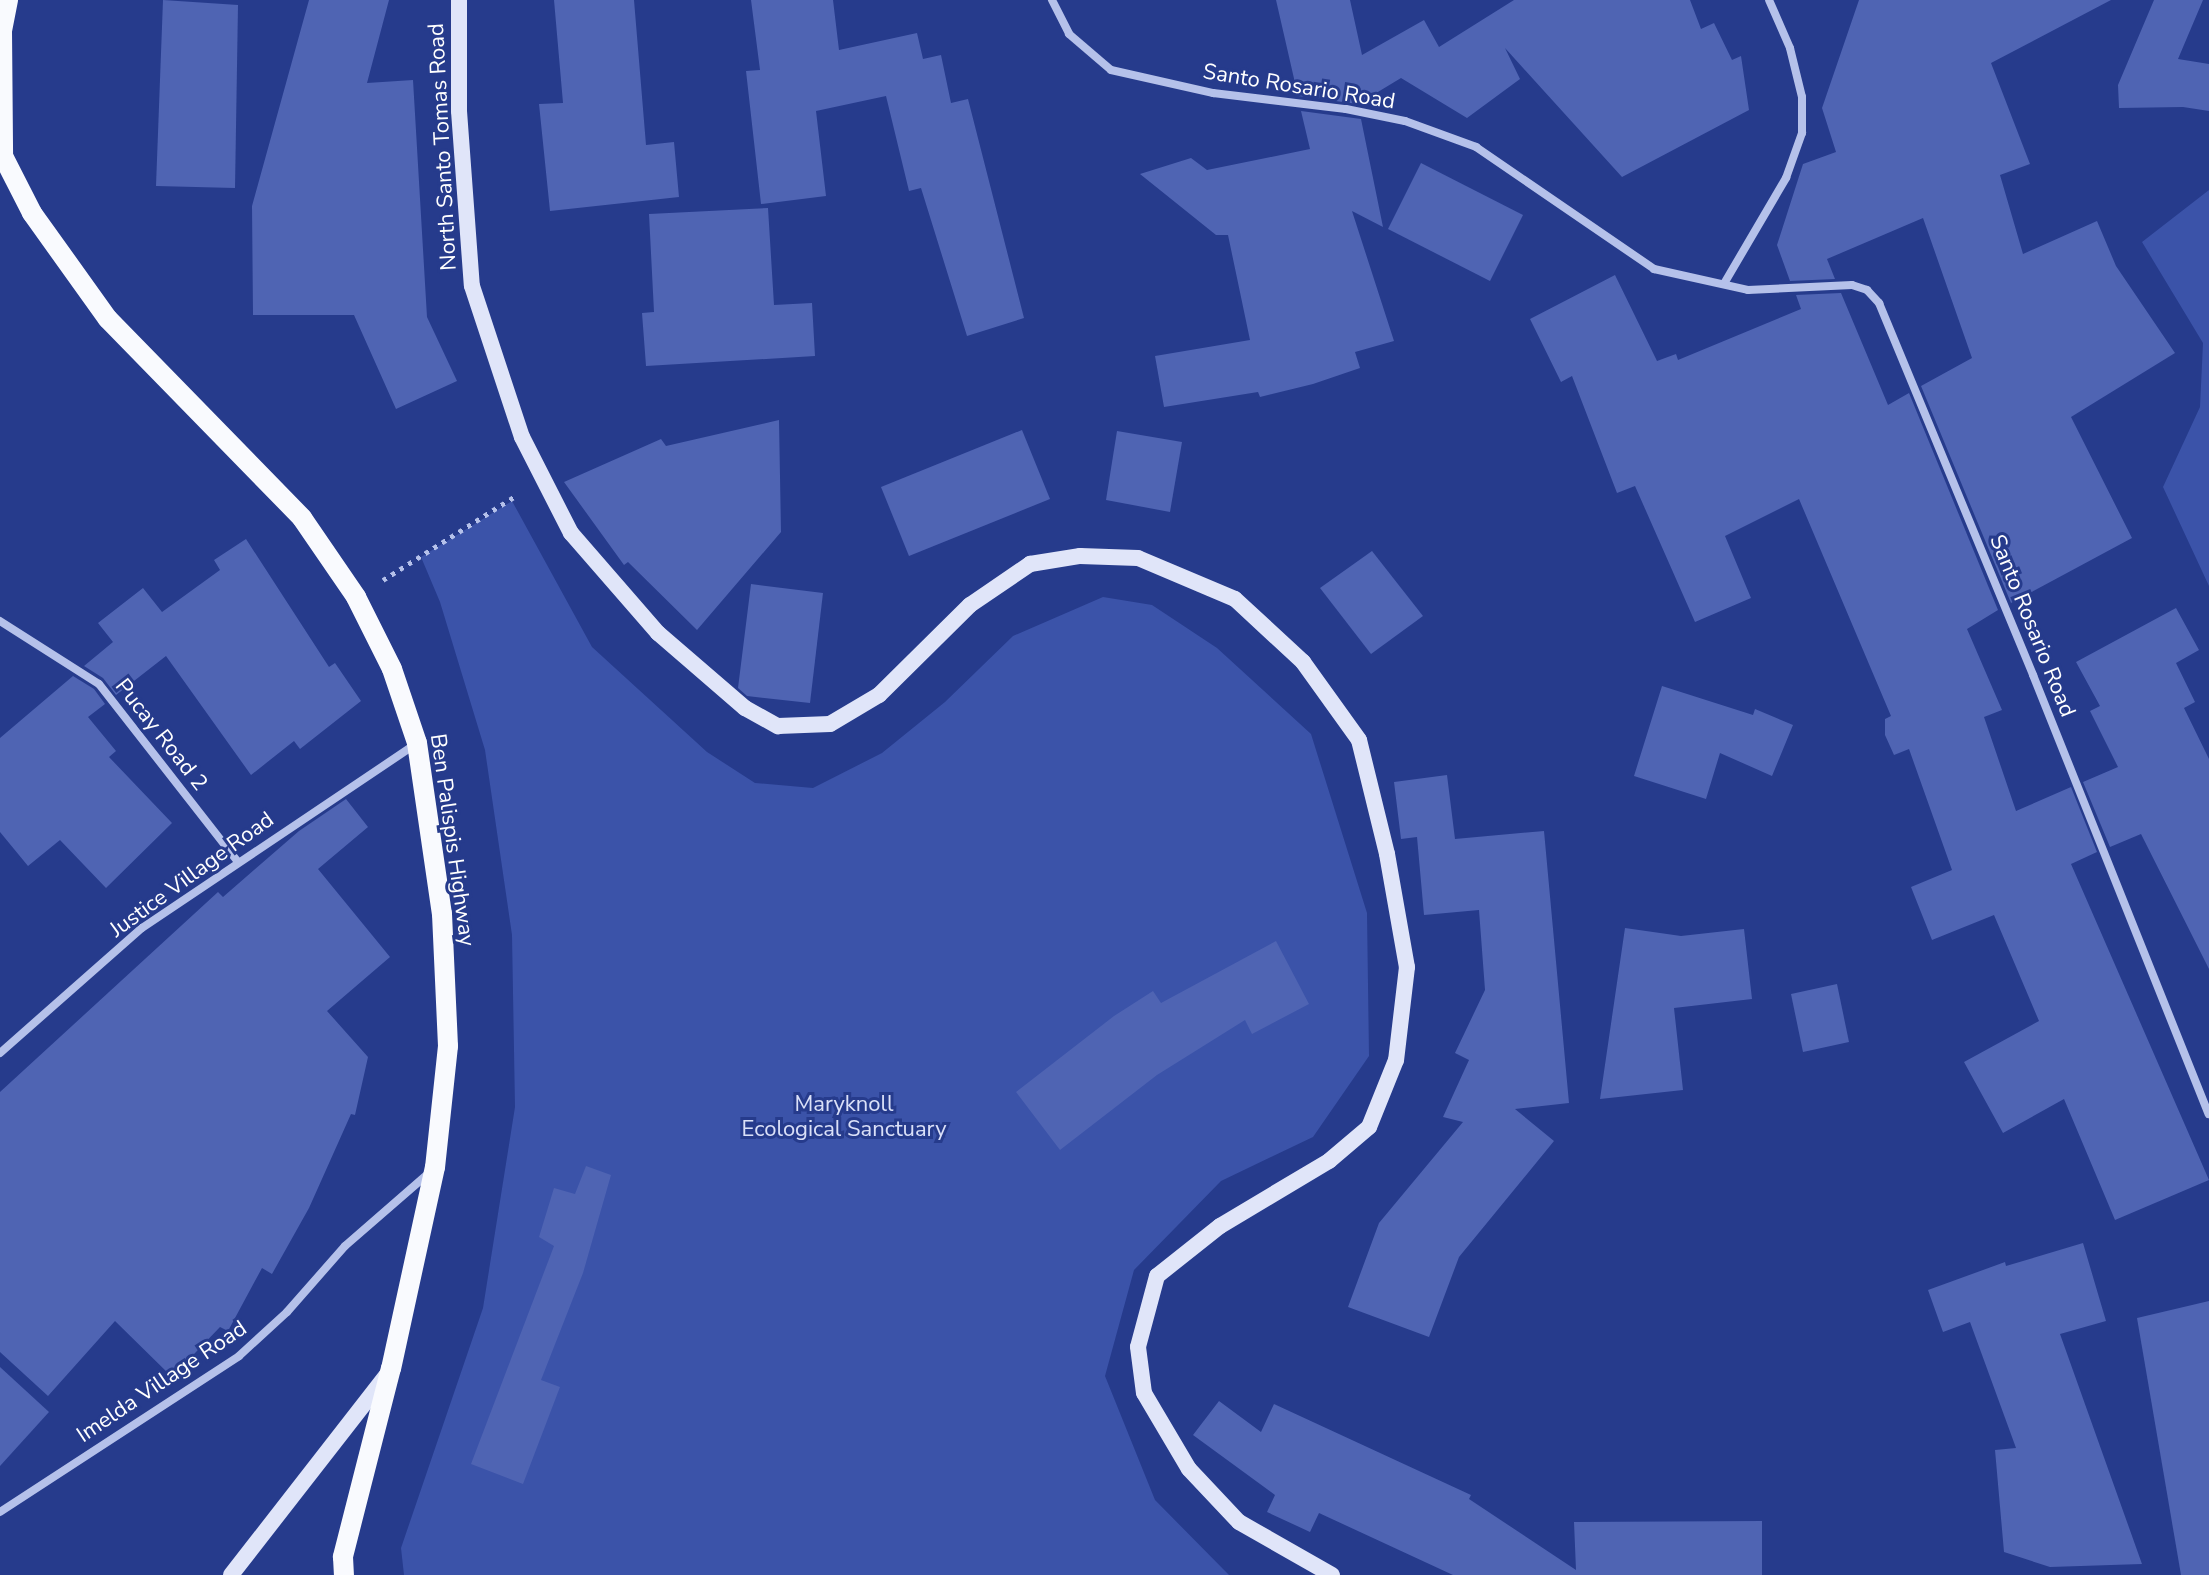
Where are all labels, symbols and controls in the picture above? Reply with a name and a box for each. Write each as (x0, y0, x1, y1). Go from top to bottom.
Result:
street label: North Santo Tomas Road (423, 23, 463, 271)
street label: Santo Rosario Road (1201, 59, 1397, 115)
street label: Santo Rosario Road (1983, 531, 2081, 721)
street label: Pucay Road 2 (109, 674, 213, 796)
street label: Ben Palispis Highway (424, 732, 480, 948)
street label: Justice Village Road (105, 807, 279, 943)
park label: Maryknoll Ecological Sanctuary (742, 1091, 946, 1142)
street label: Imelda Village Road (72, 1315, 252, 1449)

